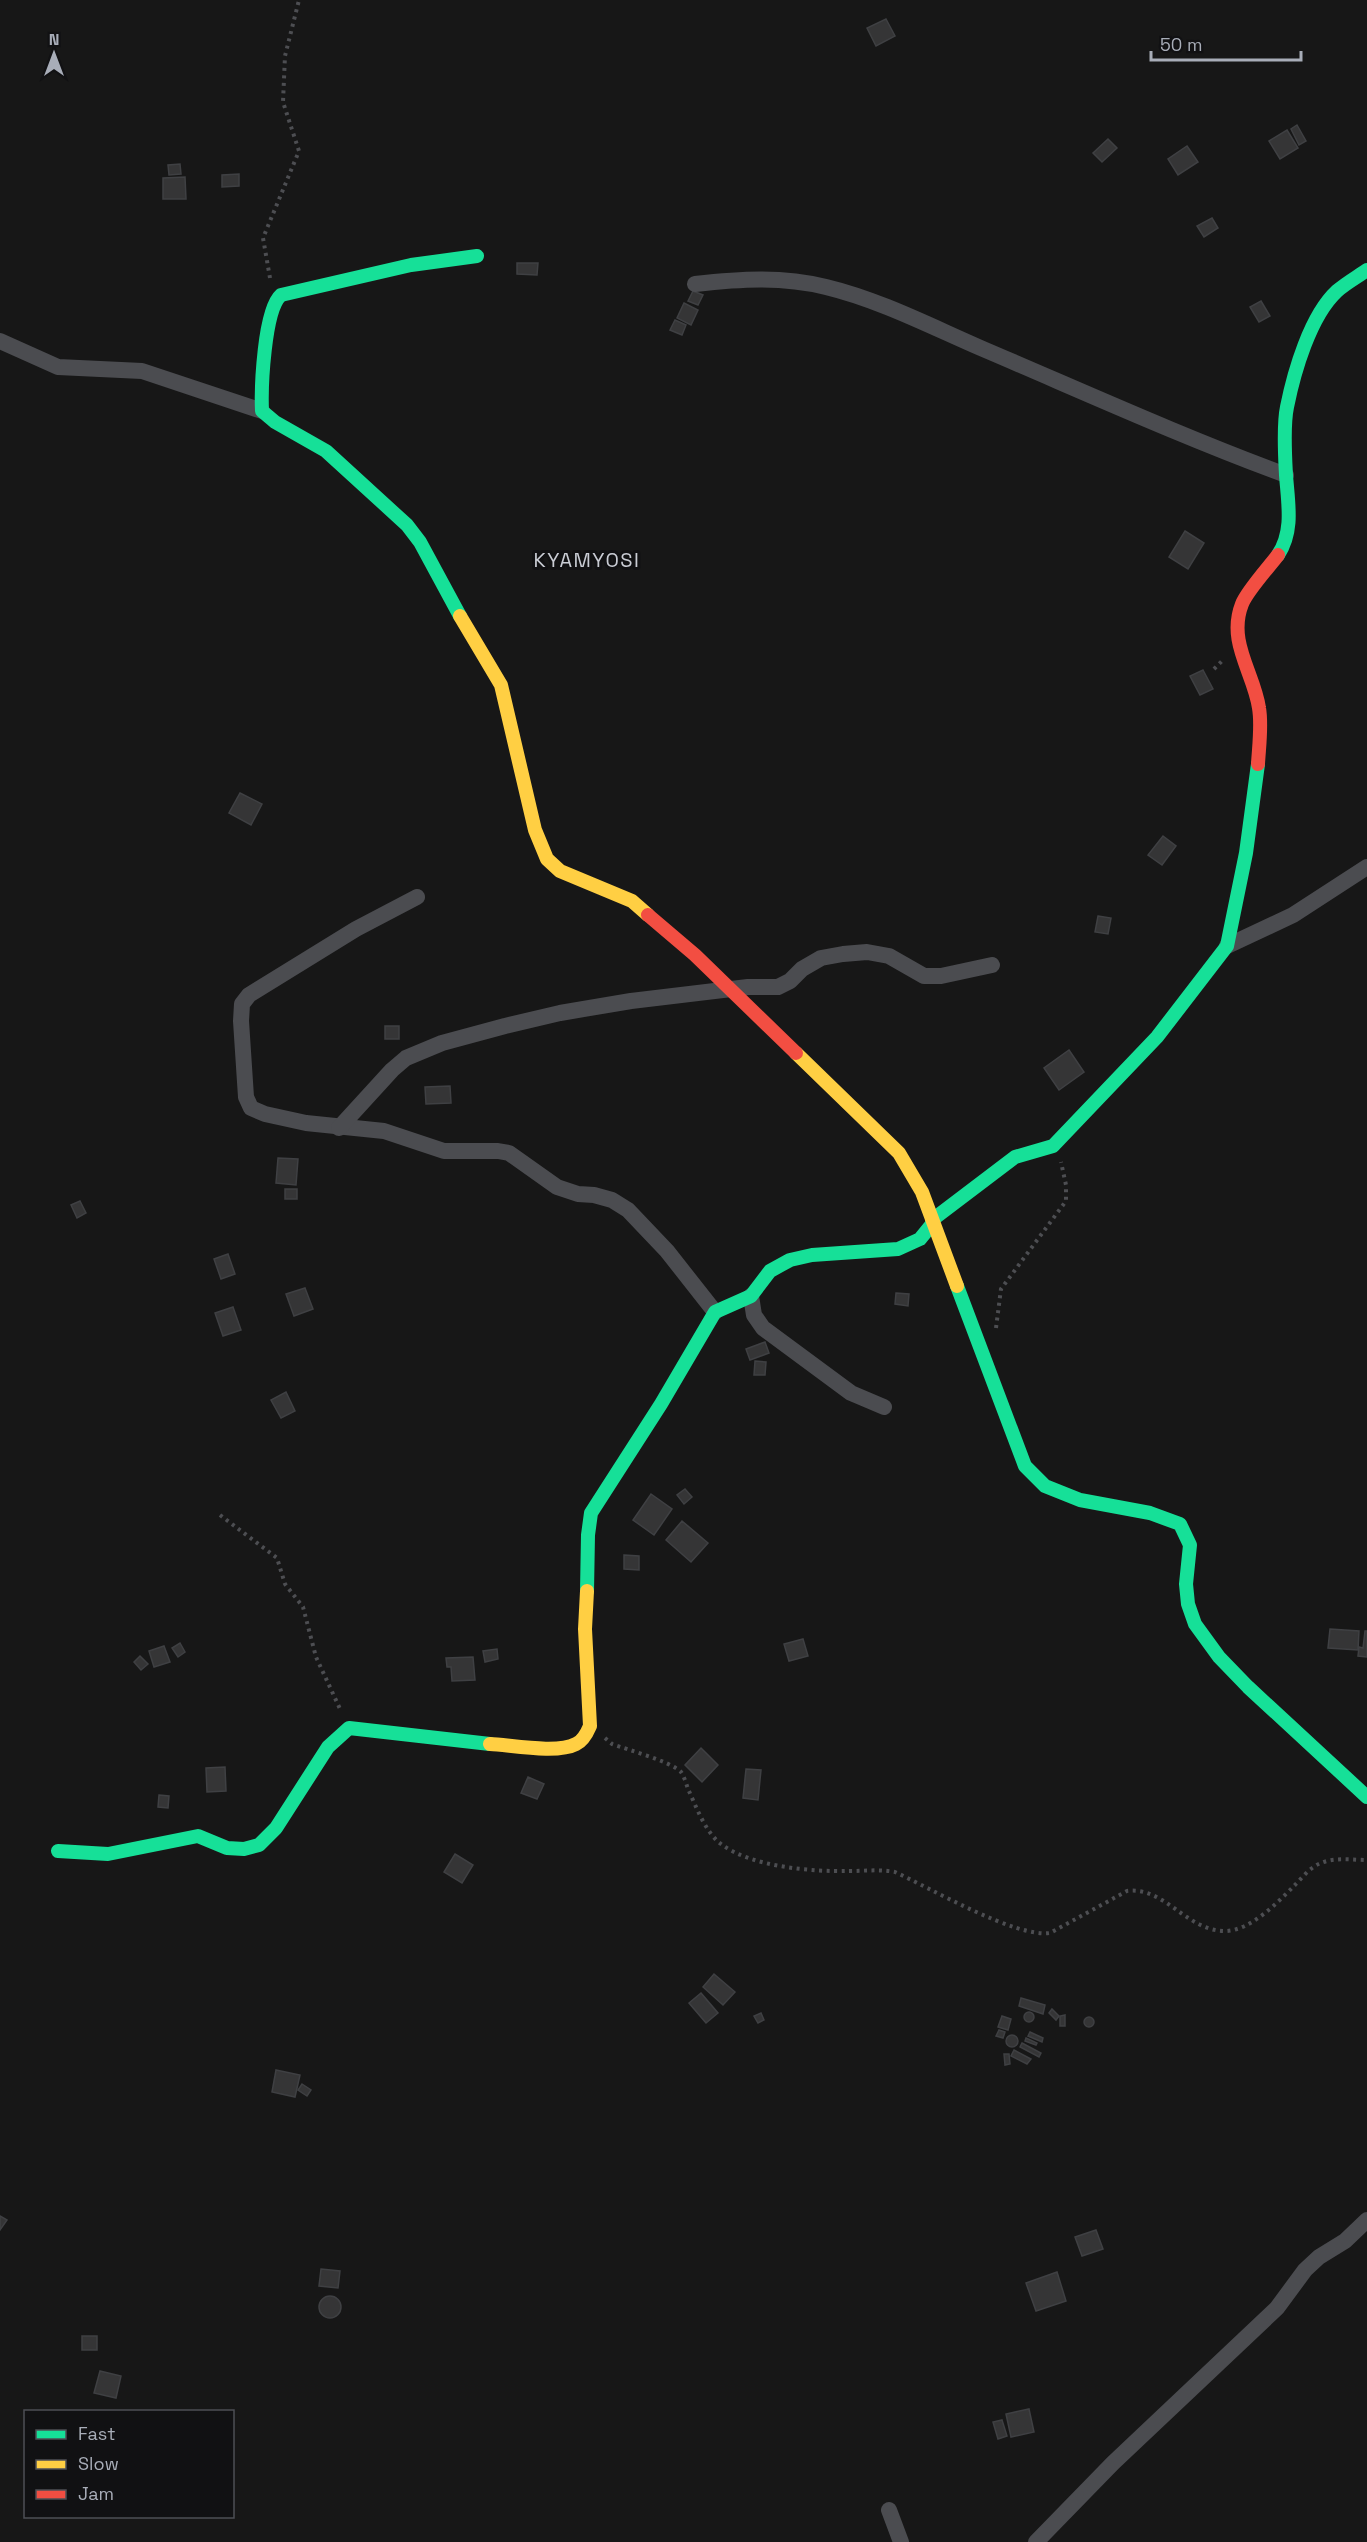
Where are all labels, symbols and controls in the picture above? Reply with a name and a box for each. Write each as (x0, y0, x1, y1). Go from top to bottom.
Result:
north arrow (24, 24, 84, 84)
scale bar (1151, 24, 1301, 62)
text: N (49, 29, 59, 50)
text: 50 m (1160, 33, 1202, 56)
district label: KYAMYOSI (534, 547, 640, 573)
legend (24, 2410, 234, 2518)
text: Fast (78, 2422, 115, 2445)
text: Slow (78, 2452, 119, 2475)
text: Jam (78, 2482, 114, 2505)

